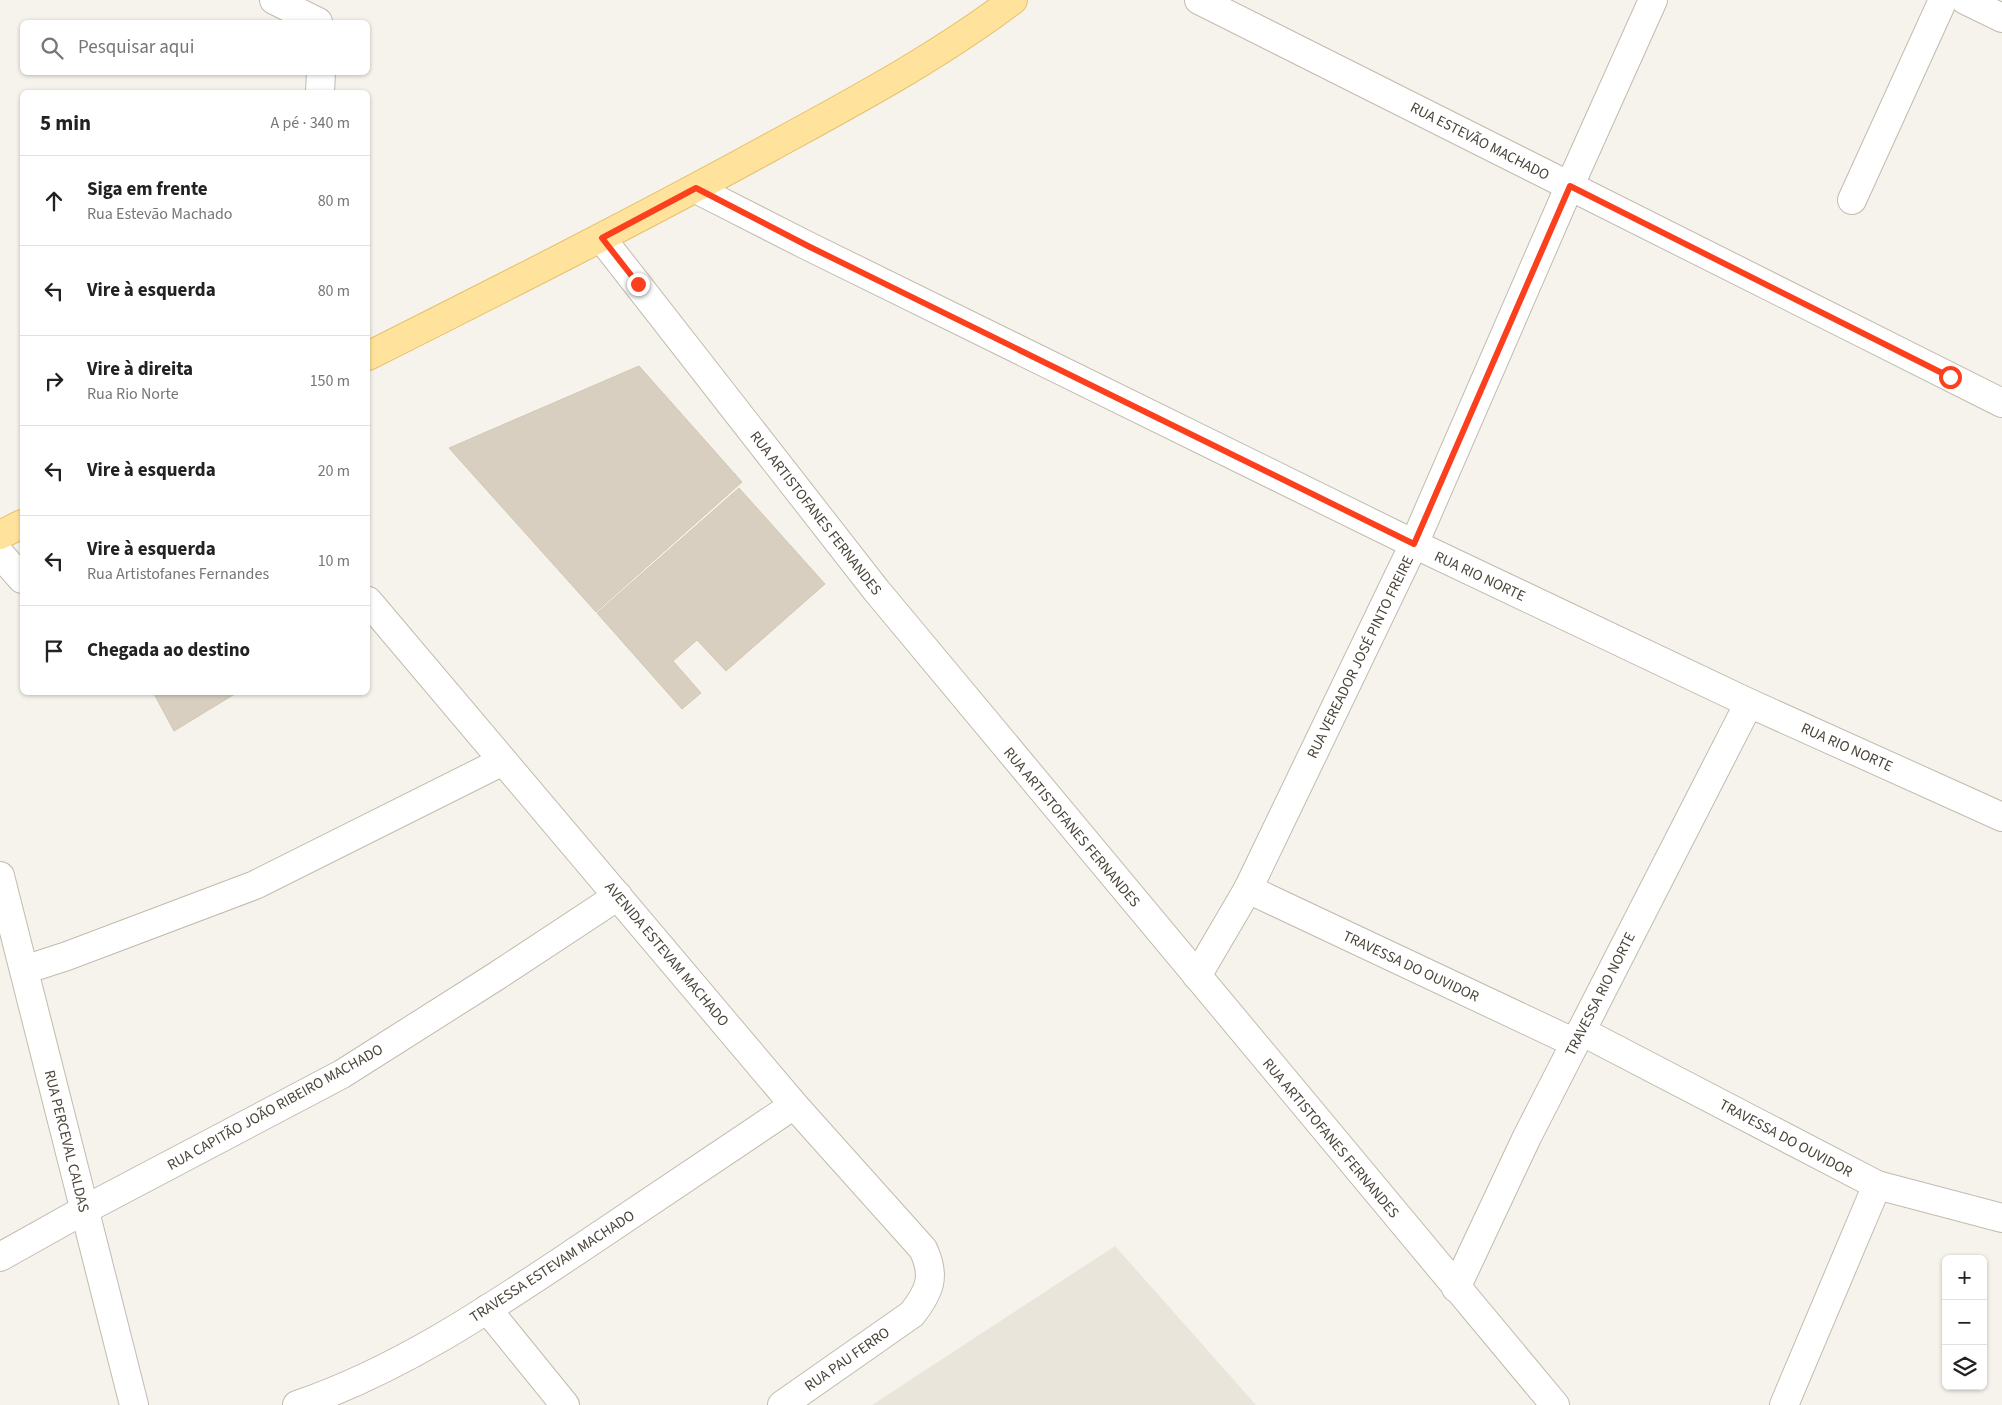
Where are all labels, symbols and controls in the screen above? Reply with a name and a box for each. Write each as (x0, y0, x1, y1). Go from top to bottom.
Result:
search box (20, 20, 370, 75)
icon: search (38, 34, 66, 62)
text: Pesquisar aqui (78, 34, 194, 61)
street label: RUA ESTEVÃO MACHADO (1407, 97, 1553, 186)
text: 5 min (40, 108, 91, 138)
text: A pé · 340 m (271, 112, 350, 134)
text: Siga em frente (87, 176, 208, 203)
icon: ahead (40, 187, 68, 215)
text: 80 m (318, 190, 350, 212)
text: Rua Estevão Machado (87, 203, 233, 225)
route end (627, 273, 650, 296)
icon: left (40, 277, 68, 305)
text: Vire à esquerda (87, 277, 216, 304)
text: 80 m (318, 280, 350, 302)
text: Vire à direita (87, 356, 193, 383)
route start (1939, 366, 1962, 389)
icon: right (40, 367, 68, 395)
text: 150 m (310, 370, 350, 392)
text: Rua Rio Norte (87, 383, 179, 405)
street label: RUA ARTISTOFANES FERNANDES (745, 427, 886, 600)
icon: left (40, 457, 68, 485)
text: Vire à esquerda (87, 457, 216, 484)
text: 20 m (318, 460, 350, 482)
text: Vire à esquerda (87, 536, 216, 563)
street label: RUA RIO NORTE (1431, 546, 1529, 607)
icon: left (40, 547, 68, 575)
text: 10 m (318, 550, 350, 572)
street label: RUA VEREADOR JOSÉ PINTO FREIRE (1302, 552, 1419, 762)
text: Rua Artistofanes Fernandes (87, 563, 269, 585)
icon: arrive (40, 637, 68, 665)
text: Chegada ao destino (87, 637, 250, 664)
street label: RUA RIO NORTE (1798, 718, 1896, 777)
street label: RUA ARTISTOFANES FERNANDES (998, 743, 1145, 912)
street label: AVENIDA ESTEVAM MACHADO (600, 877, 734, 1031)
street label: TRAVESSA DO OUVIDOR (1339, 926, 1483, 1007)
street label: TRAVESSA RIO NORTE (1560, 929, 1641, 1060)
street label: RUA CAPITÃO JOÃO RIBEIRO MACHADO (164, 1039, 387, 1176)
street label: RUA ARTISTOFANES FERNANDES (1257, 1054, 1404, 1223)
street label: RUA PERCEVAL CALDAS (39, 1068, 94, 1214)
street label: TRAVESSA DO OUVIDOR (1715, 1094, 1857, 1183)
street label: TRAVESSA ESTEVAM MACHADO (466, 1205, 639, 1328)
map controls (1942, 1255, 1987, 1390)
button: + (1942, 1255, 1987, 1300)
button: − (1942, 1300, 1987, 1345)
street label: RUA PAU FERRO (800, 1322, 894, 1397)
button: layers (1942, 1345, 1987, 1390)

